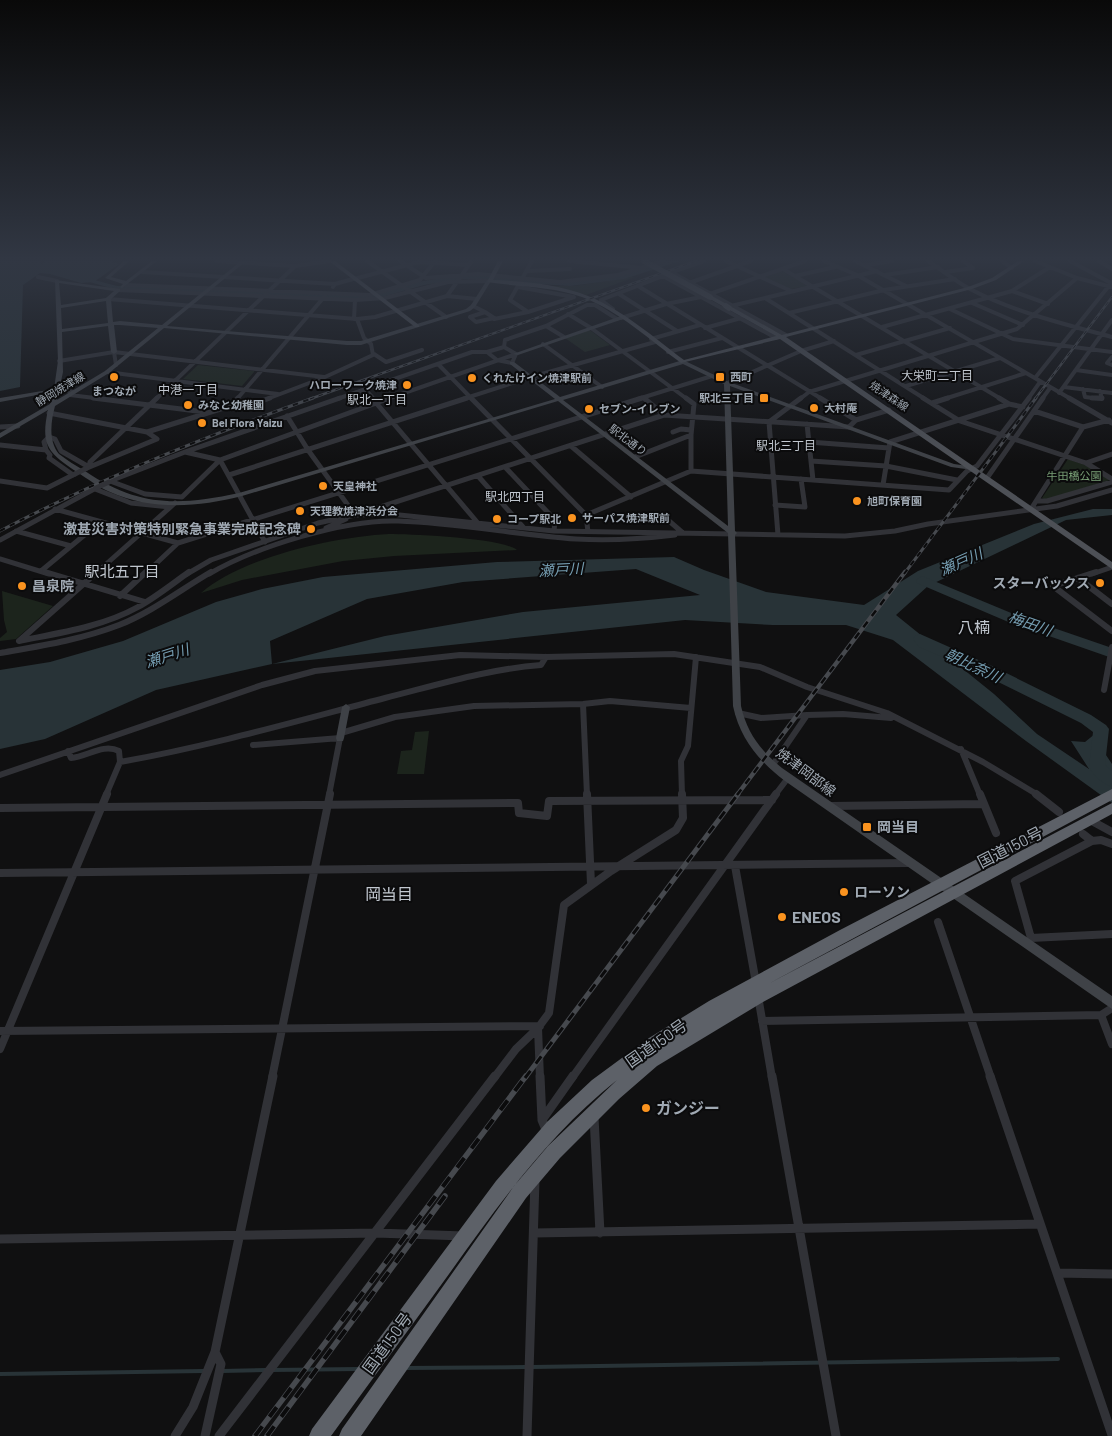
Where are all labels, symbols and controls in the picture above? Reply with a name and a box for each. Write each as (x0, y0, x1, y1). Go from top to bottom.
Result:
district label: 大栄町二丁目 (901, 368, 973, 382)
street label: 静岡焼津線 (33, 369, 87, 408)
place label: 西町 (730, 370, 752, 383)
marker: まつなが (108, 371, 120, 383)
place label: くれたけイン焼津駅前 (482, 371, 592, 384)
marker: 西町 (714, 371, 726, 383)
marker: くれたけイン焼津駅前 (466, 372, 478, 384)
place label: ハローワーク焼津 (309, 378, 397, 391)
street label: 焼津森線 (867, 378, 911, 413)
marker: ハローワーク焼津 (401, 379, 413, 391)
district label: 中港一丁目 (158, 382, 218, 396)
place label: まつなが (92, 384, 136, 397)
place label: 駅北三丁目 (699, 391, 754, 404)
district label: 駅北一丁目 (347, 392, 407, 406)
marker: 駅北三丁目 (758, 392, 770, 404)
place label: みなと幼稚園 (198, 398, 264, 411)
marker: みなと幼稚園 (182, 399, 194, 411)
place label: 大村庵 (824, 401, 858, 414)
place label: セブン-イレブン (599, 402, 681, 415)
marker: 大村庵 (808, 402, 820, 414)
marker: セブン-イレブン (583, 403, 595, 415)
place label: Bel Flora Yaizu (212, 416, 283, 429)
marker: Bel Flora Yaizu (196, 417, 208, 429)
street label: 駅北通り (607, 421, 650, 458)
district label: 駅北三丁目 (756, 438, 816, 452)
park label: 牛田橋公園 (1047, 469, 1102, 482)
place label: 天皇神社 (333, 479, 377, 492)
marker: 天皇神社 (317, 480, 329, 492)
district label: 駅北四丁目 (485, 489, 545, 503)
place label: 旭町保育園 (867, 494, 922, 507)
marker: 旭町保育園 (851, 495, 863, 507)
place label: 天理教焼津浜分会 (310, 504, 398, 517)
marker: 天理教焼津浜分会 (294, 505, 306, 517)
place label: サーパス焼津駅前 (582, 511, 670, 524)
place label: コープ駅北 (507, 512, 561, 525)
marker: サーパス焼津駅前 (566, 512, 578, 524)
marker: コープ駅北 (491, 513, 503, 525)
place label: 激甚災害対策特別緊急事業完成記念碑 (63, 520, 301, 537)
marker: 激甚災害対策特別緊急事業完成記念碑 (305, 523, 317, 535)
water label: 瀬戸川 (936, 543, 987, 578)
water label: 瀬戸川 (538, 559, 586, 579)
district label: 駅北五丁目 (84, 562, 160, 580)
place label: スターバックス (993, 574, 1090, 591)
place label: 昌泉院 (32, 577, 74, 594)
marker: スターバックス (1094, 577, 1106, 589)
marker: 昌泉院 (16, 580, 28, 592)
water label: 梅田川 (1006, 607, 1056, 640)
district label: 八楠 (958, 617, 990, 636)
water label: 瀬戸川 (143, 639, 193, 671)
water label: 朝比奈川 (942, 644, 1006, 687)
street label: 焼津岡部線 (773, 744, 839, 799)
place label: 岡当目 (877, 818, 919, 835)
marker: 岡当目 (861, 821, 873, 833)
street label: 国道150号 (974, 822, 1046, 871)
place label: ローソン (854, 883, 910, 900)
district label: 岡当目 (365, 884, 413, 903)
marker: ローソン (838, 886, 850, 898)
place label: ENEOS (792, 907, 841, 926)
marker: ENEOS (776, 911, 788, 923)
street label: 国道150号 (621, 1014, 690, 1071)
place label: ガンジー (656, 1098, 720, 1117)
marker: ガンジー (640, 1102, 652, 1114)
street label: 国道150号 (358, 1308, 415, 1377)

